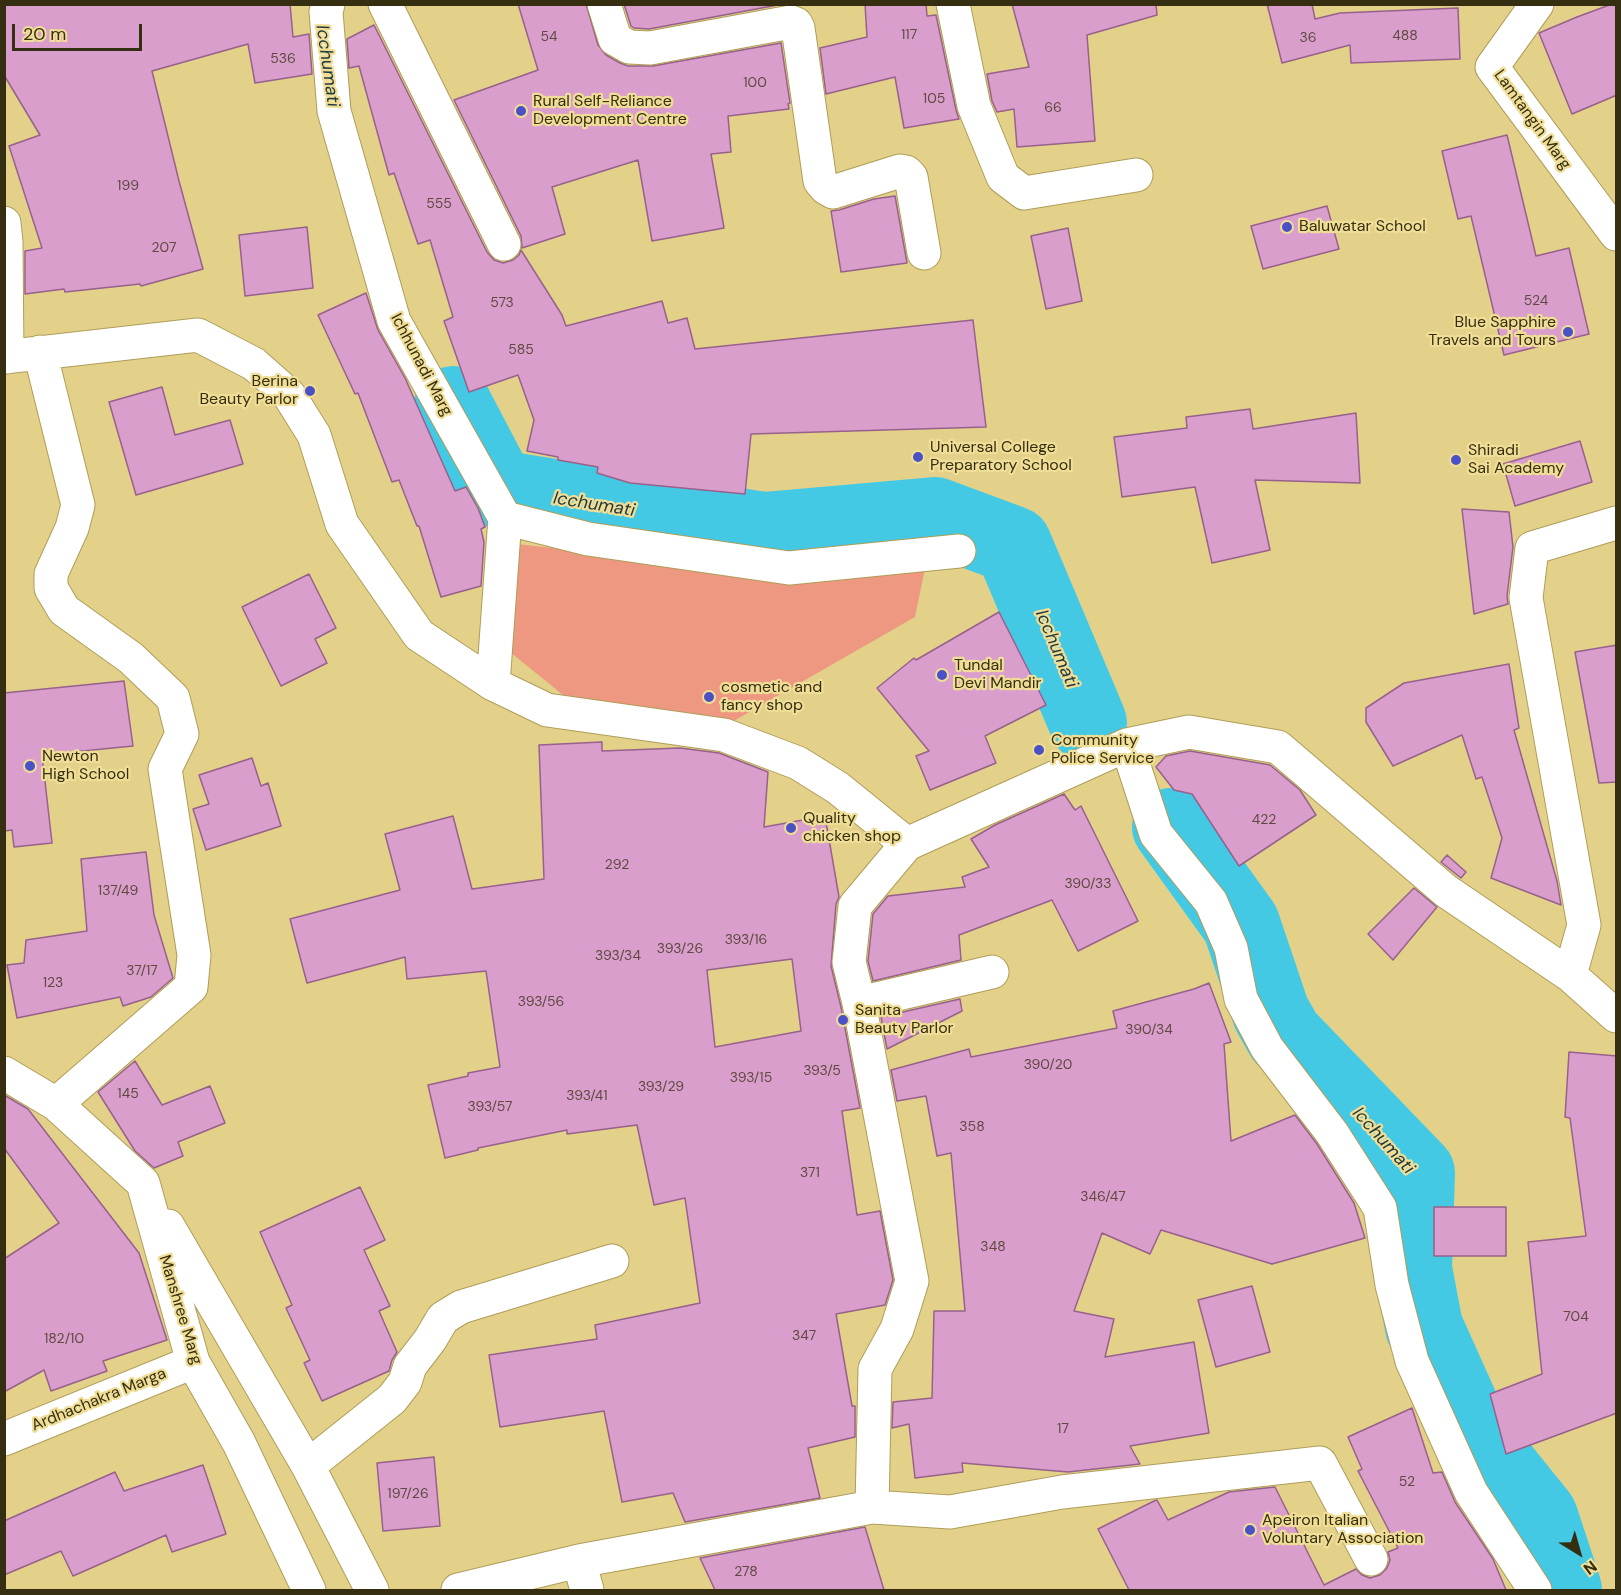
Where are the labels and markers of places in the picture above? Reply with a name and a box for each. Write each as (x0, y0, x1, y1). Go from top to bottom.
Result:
place label: Rural Self-Reliance Development Centre (533, 92, 687, 130)
marker: Rural Self-Reliance Development Centre (514, 104, 528, 118)
place label: Baluwatar School (1299, 217, 1426, 237)
marker: Baluwatar School (1280, 220, 1294, 234)
place label: Blue Sapphire Travels and Tours (1428, 313, 1556, 351)
marker: Blue Sapphire Travels and Tours (1561, 325, 1575, 339)
place label: Berina Beauty Parlor (199, 372, 298, 410)
marker: Berina Beauty Parlor (303, 384, 317, 398)
place label: Universal College Preparatory School (930, 438, 1072, 476)
place label: Shiradi Sai Academy (1468, 441, 1564, 479)
marker: Universal College Preparatory School (911, 450, 925, 464)
marker: Shiradi Sai Academy (1449, 453, 1463, 467)
place label: Tundal Devi Mandir (954, 656, 1041, 694)
marker: Tundal Devi Mandir (935, 668, 949, 682)
place label: cosmetic and fancy shop (721, 678, 822, 716)
marker: cosmetic and fancy shop (702, 690, 716, 704)
place label: Community Police Service (1051, 731, 1154, 769)
marker: Community Police Service (1032, 743, 1046, 757)
place label: Newton High School (42, 747, 129, 785)
marker: Newton High School (23, 759, 37, 773)
place label: Quality chicken shop (803, 809, 901, 847)
marker: Quality chicken shop (784, 821, 798, 835)
place label: Sanita Beauty Parlor (855, 1001, 954, 1039)
marker: Sanita Beauty Parlor (836, 1013, 850, 1027)
place label: Apeiron Italian Voluntary Association (1262, 1511, 1424, 1549)
marker: Apeiron Italian Voluntary Association (1243, 1523, 1257, 1537)

